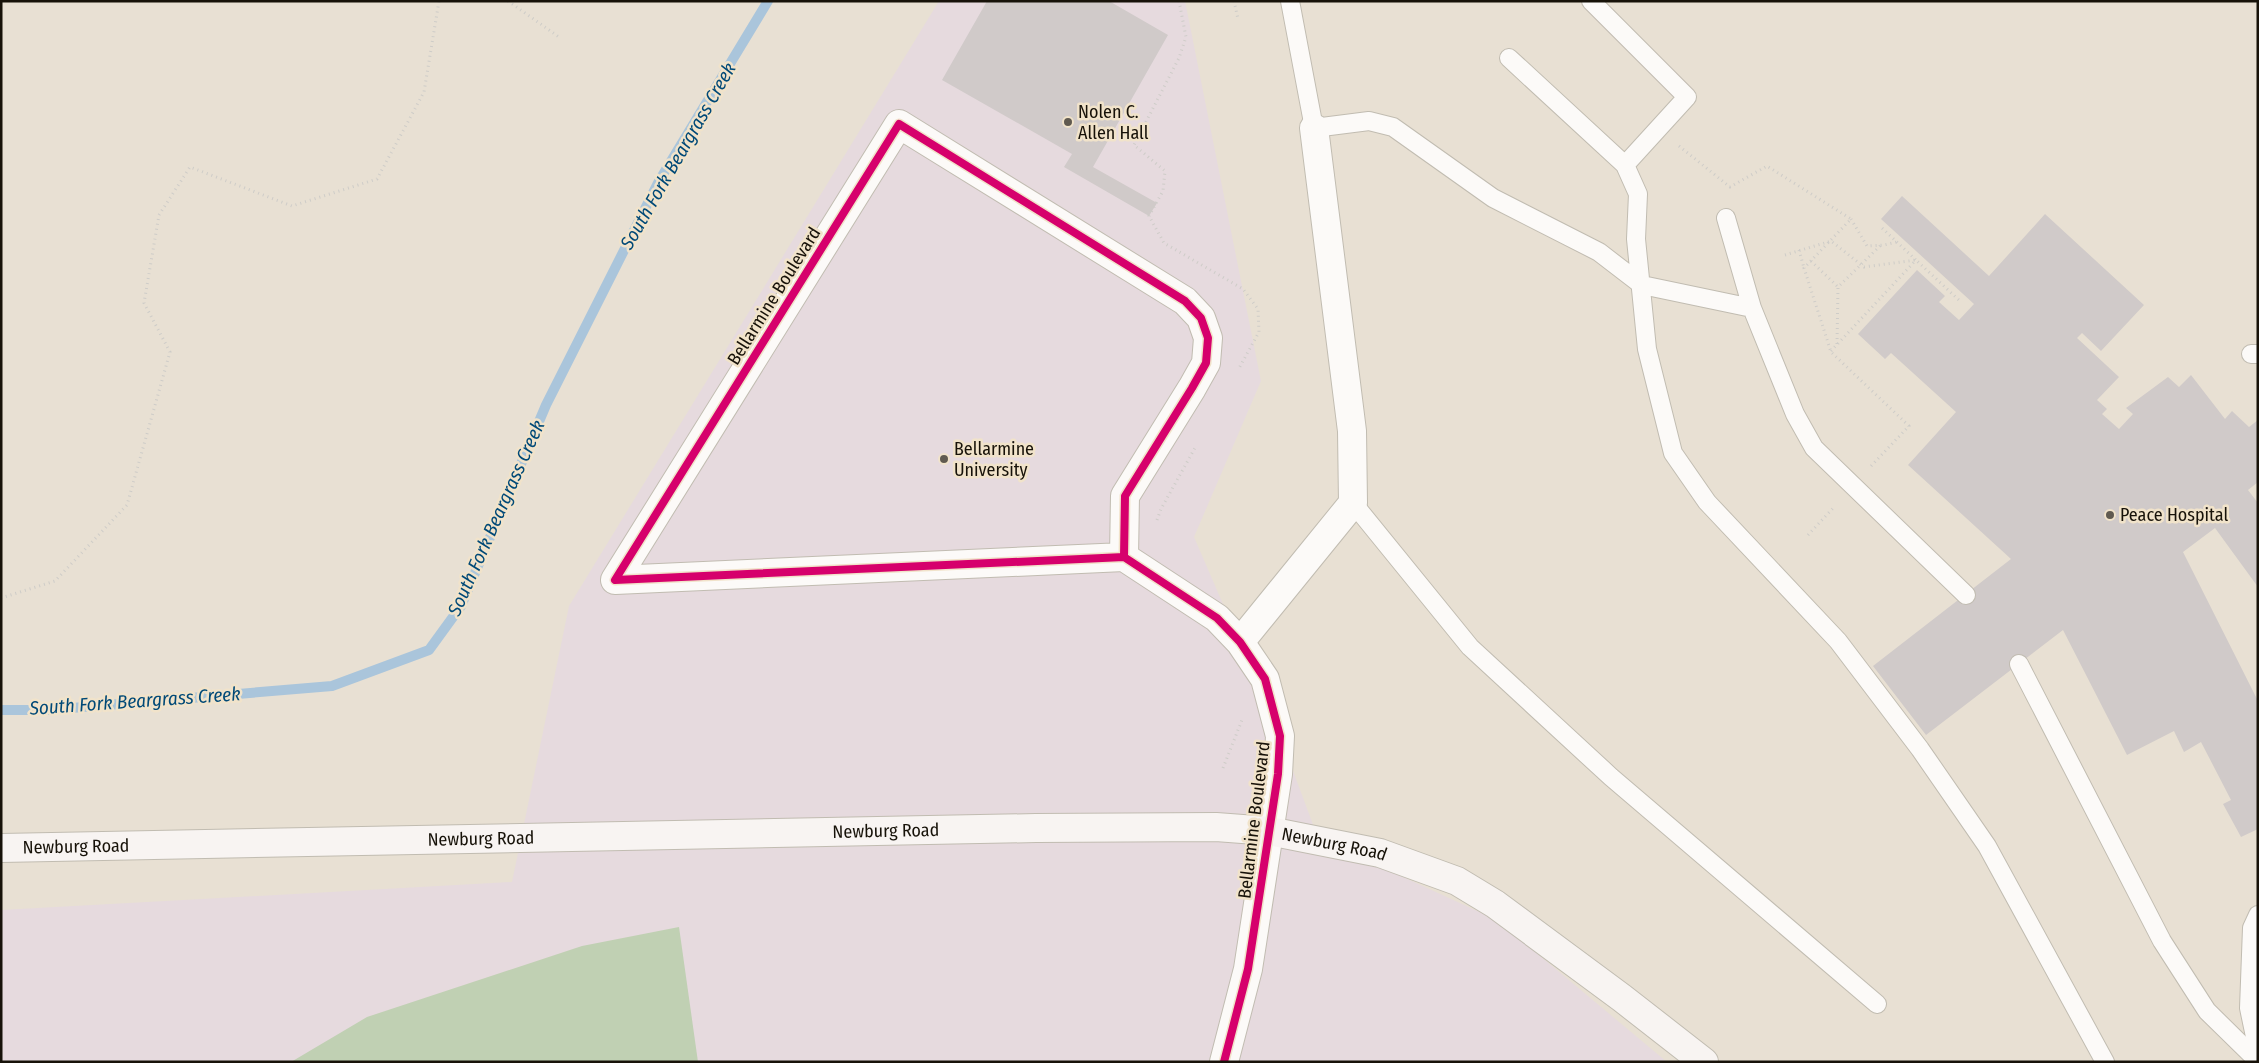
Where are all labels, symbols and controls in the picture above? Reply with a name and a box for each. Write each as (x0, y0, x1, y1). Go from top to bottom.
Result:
water label: South Fork Beargrass Creek (615, 59, 741, 254)
place label: Nolen C. Allen Hall (1078, 101, 1149, 144)
marker: Nolen C. Allen Hall (1062, 116, 1074, 128)
street label: Bellarmine Boulevard (723, 223, 825, 369)
water label: South Fork Beargrass Creek (442, 417, 550, 620)
place label: Bellarmine University (954, 438, 1034, 481)
marker: Bellarmine University (938, 453, 950, 465)
place label: Peace Hospital (2120, 504, 2228, 526)
marker: Peace Hospital (2104, 509, 2116, 521)
water label: South Fork Beargrass Creek (28, 682, 241, 720)
street label: Bellarmine Boulevard (1233, 740, 1275, 900)
street label: Newburg Road (832, 819, 939, 843)
street label: Newburg Road (1280, 823, 1390, 866)
street label: Newburg Road (427, 827, 534, 851)
street label: Newburg Road (22, 835, 130, 859)

